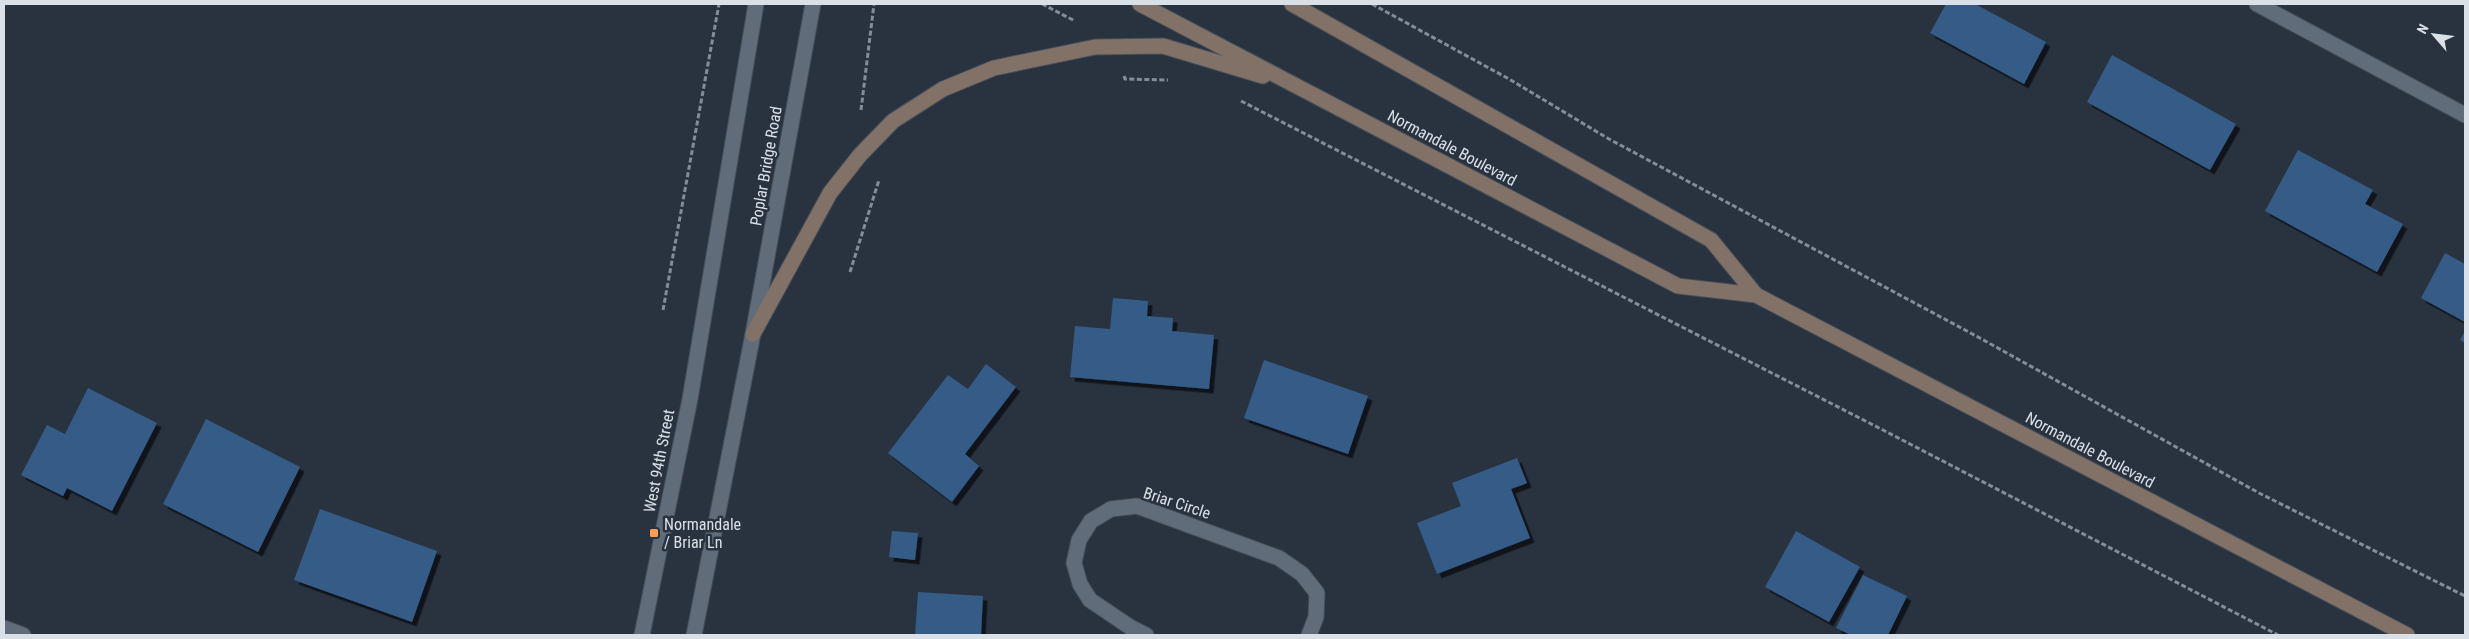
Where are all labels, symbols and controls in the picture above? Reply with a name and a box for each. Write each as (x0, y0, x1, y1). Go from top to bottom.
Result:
north arrow (2409, 10, 2459, 60)
text: N (2413, 21, 2432, 36)
street label: Poplar Bridge Road (746, 105, 786, 227)
street label: Normandale Boulevard (1384, 106, 1520, 190)
street label: West 94th Street (640, 408, 678, 514)
street label: Normandale Boulevard (2022, 408, 2158, 492)
street label: Briar Circle (1141, 483, 1213, 523)
place label: Normandale / Briar Ln (664, 515, 741, 552)
marker: Normandale / Briar Ln (648, 527, 660, 539)

